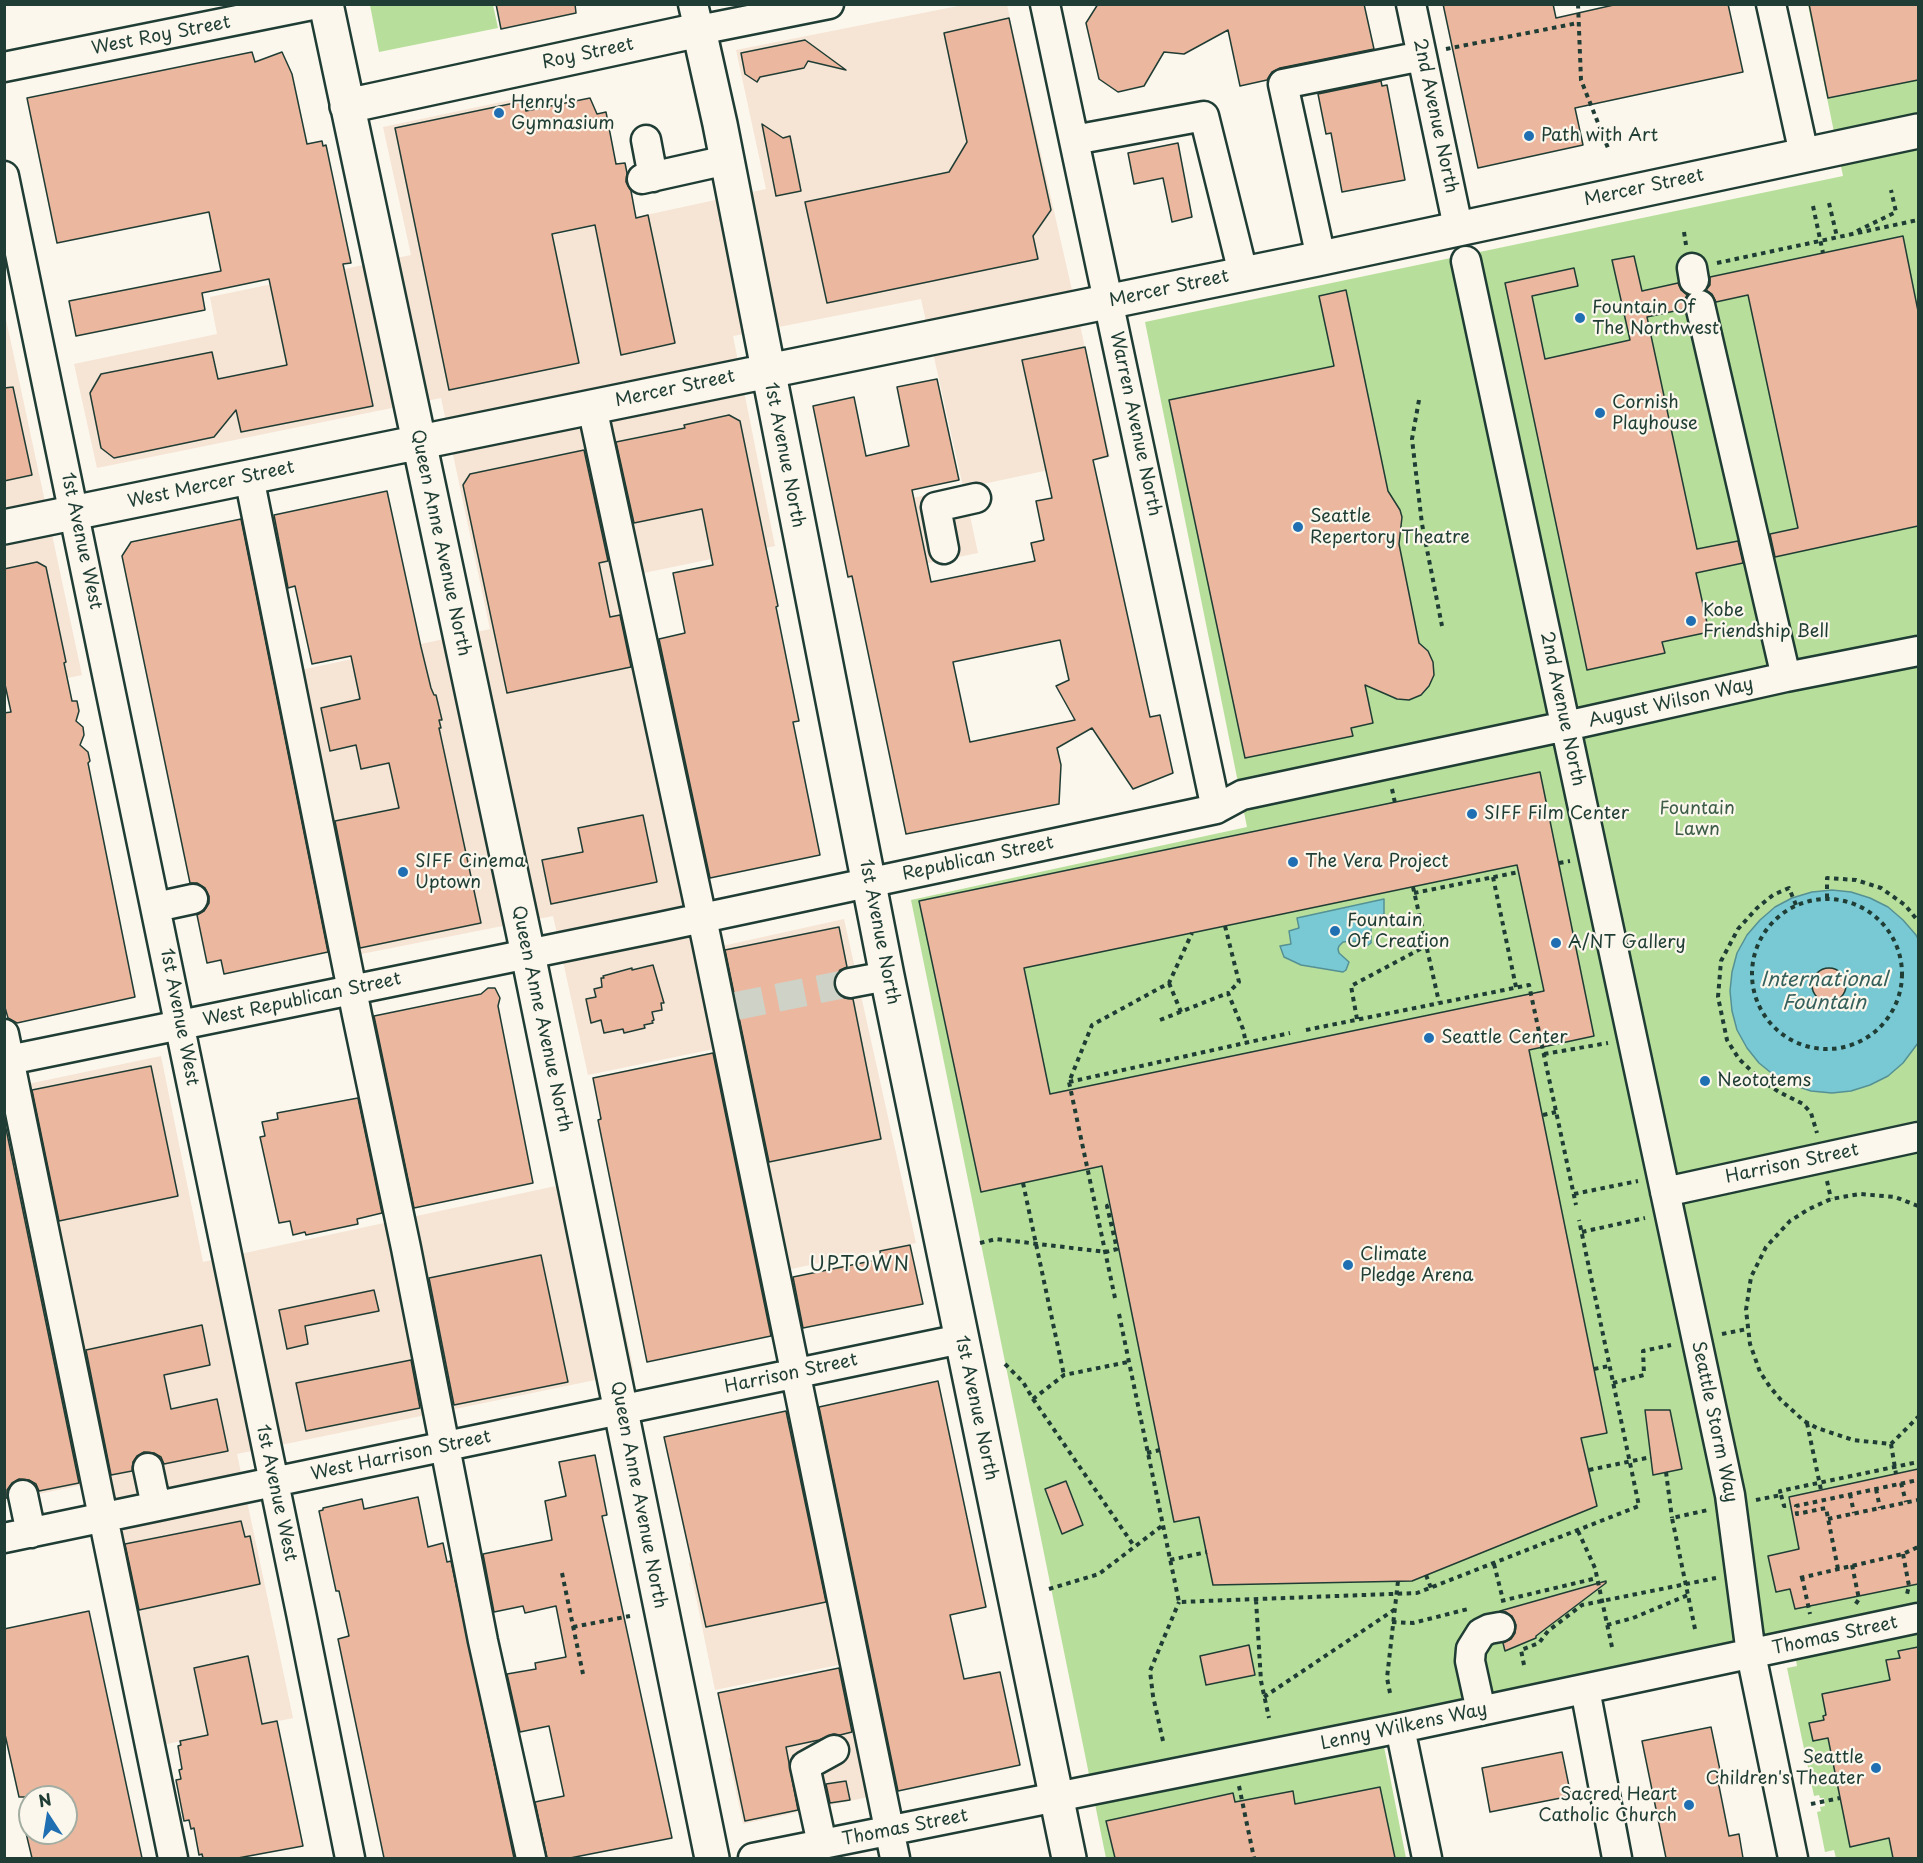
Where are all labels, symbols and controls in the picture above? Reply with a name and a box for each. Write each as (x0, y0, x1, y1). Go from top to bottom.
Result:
street label: West Roy Street (90, 12, 232, 60)
street label: Roy Street (540, 34, 636, 74)
street label: 2nd Avenue North (1408, 37, 1462, 195)
place label: Henry's Gymnasium (511, 92, 615, 134)
marker: Henry's Gymnasium (492, 106, 506, 120)
place label: Path with Art (1541, 125, 1658, 147)
marker: Path with Art (1522, 129, 1536, 143)
street label: Mercer Street (1582, 165, 1706, 211)
street label: Mercer Street (1107, 266, 1231, 312)
place label: Fountain Of The Northwest (1592, 297, 1719, 340)
marker: Fountain Of The Northwest (1573, 311, 1587, 325)
street label: Warren Avenue North (1105, 330, 1165, 518)
street label: Mercer Street (613, 366, 737, 412)
street label: 1st Avenue North (759, 380, 809, 530)
place label: Cornish Playhouse (1612, 392, 1698, 434)
marker: Cornish Playhouse (1593, 406, 1607, 420)
street label: Queen Anne Avenue North (405, 428, 475, 658)
street label: West Mercer Street (126, 457, 296, 513)
street label: 1st Avenue West (56, 470, 106, 612)
place label: Seattle Repertory Theatre (1310, 506, 1470, 548)
marker: Seattle Repertory Theatre (1291, 520, 1305, 534)
place label: Kobe Friendship Bell (1703, 600, 1829, 642)
marker: Kobe Friendship Bell (1684, 614, 1698, 628)
street label: 2nd Avenue North (1535, 630, 1589, 788)
street label: August Wilson Way (1586, 673, 1756, 733)
park label: Fountain Lawn (1659, 798, 1735, 840)
place label: SIFF Film Center (1484, 803, 1629, 825)
marker: SIFF Film Center (1465, 807, 1479, 821)
street label: Republican Street (900, 832, 1056, 886)
place label: SIFF Cinema Uptown (415, 851, 525, 894)
place label: The Vera Project (1305, 851, 1448, 873)
marker: The Vera Project (1286, 855, 1300, 869)
street label: 1st Avenue North (854, 857, 904, 1007)
marker: SIFF Cinema Uptown (396, 865, 410, 879)
street label: Queen Anne Avenue North (506, 904, 576, 1134)
place label: Fountain Of Creation (1347, 910, 1450, 952)
marker: Fountain Of Creation (1328, 924, 1342, 938)
place label: A/NT Gallery (1568, 932, 1686, 954)
marker: A/NT Gallery (1549, 936, 1563, 950)
street label: 1st Avenue West (155, 946, 203, 1088)
street label: West Republican Street (201, 968, 403, 1032)
water label: International Fountain (1760, 968, 1888, 1015)
place label: Seattle Center (1441, 1027, 1568, 1049)
marker: Seattle Center (1422, 1031, 1436, 1045)
place label: Neototems (1717, 1070, 1811, 1092)
marker: Neototems (1698, 1074, 1712, 1088)
street label: Harrison Street (1723, 1139, 1861, 1189)
place label: Climate Pledge Arena (1360, 1244, 1473, 1286)
district label: UPTOWN (809, 1253, 911, 1277)
marker: Climate Pledge Arena (1341, 1258, 1355, 1272)
street label: 1st Avenue North (950, 1334, 1002, 1482)
street label: Seattle Storm Way (1686, 1339, 1742, 1505)
street label: Harrison Street (722, 1349, 860, 1399)
street label: Queen Anne Avenue North (605, 1380, 671, 1610)
street label: 1st Avenue West (251, 1422, 301, 1564)
street label: West Harrison Street (309, 1426, 493, 1486)
street label: Thomas Street (1770, 1612, 1900, 1660)
street label: Lenny Wilkens Way (1319, 1699, 1489, 1755)
place label: Seattle Children's Theater (1705, 1747, 1864, 1790)
marker: Seattle Children's Theater (1869, 1761, 1883, 1775)
place label: Sacred Heart Catholic Church (1538, 1784, 1677, 1826)
north arrow (18, 1785, 78, 1845)
text: N (36, 1786, 53, 1812)
marker: Sacred Heart Catholic Church (1682, 1798, 1696, 1812)
street label: Thomas Street (840, 1805, 970, 1851)

